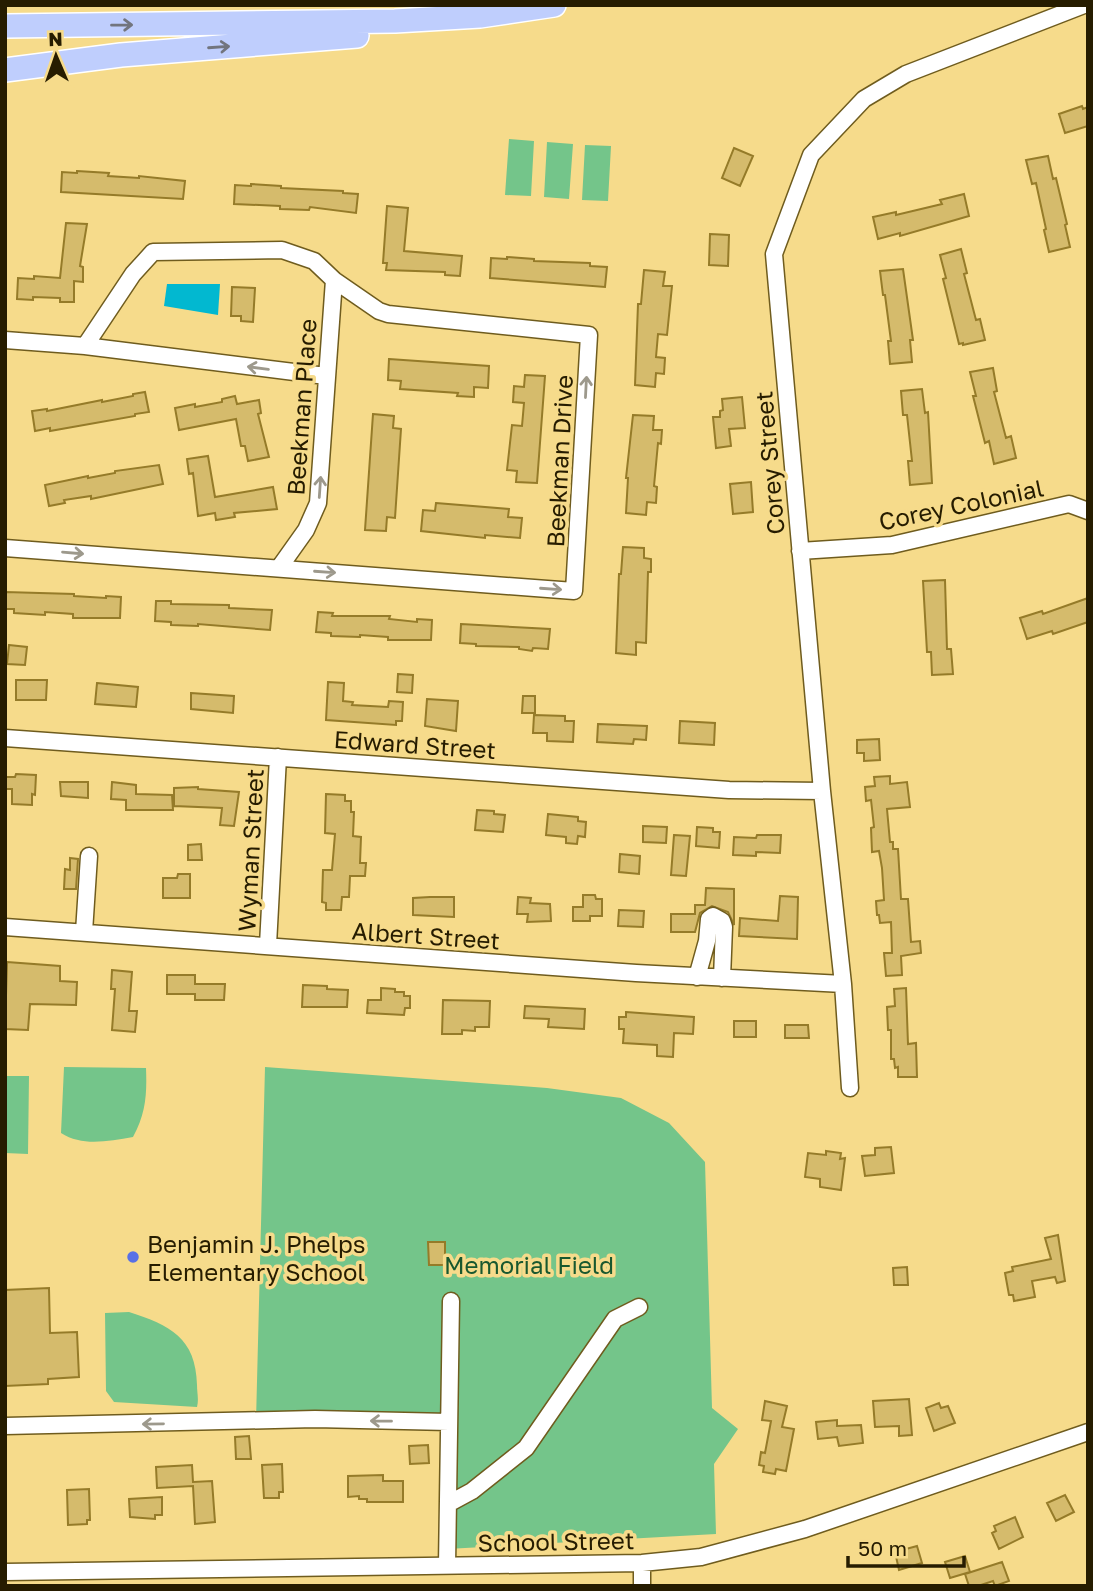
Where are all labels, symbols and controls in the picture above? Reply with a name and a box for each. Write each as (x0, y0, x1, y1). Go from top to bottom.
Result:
one-way arrow (111, 18, 134, 32)
north arrow (21, 21, 91, 91)
text: N (48, 27, 63, 50)
one-way arrow (207, 40, 230, 53)
street label: Beekman Place (280, 318, 322, 496)
one-way arrow (247, 361, 270, 374)
street label: Beekman Drive (540, 374, 578, 548)
one-way arrow (580, 376, 593, 399)
street label: Corey Street (748, 390, 790, 536)
street label: Corey Colonial (876, 472, 1046, 536)
one-way arrow (314, 476, 327, 499)
one-way arrow (61, 547, 84, 560)
one-way arrow (313, 566, 335, 579)
one-way arrow (540, 583, 562, 596)
street label: Edward Street (333, 724, 497, 764)
street label: Wyman Street (231, 768, 269, 932)
street label: Albert Street (351, 915, 501, 955)
place label: Benjamin J. Phelps Elementary School (147, 1229, 366, 1286)
marker: Benjamin J. Phelps Elementary School (125, 1249, 141, 1265)
park label: Memorial Field (444, 1250, 614, 1279)
one-way arrow (369, 1414, 392, 1427)
one-way arrow (142, 1417, 165, 1431)
scale bar (848, 1524, 964, 1568)
street label: School Street (477, 1525, 635, 1557)
text: 50 m (858, 1535, 907, 1561)

